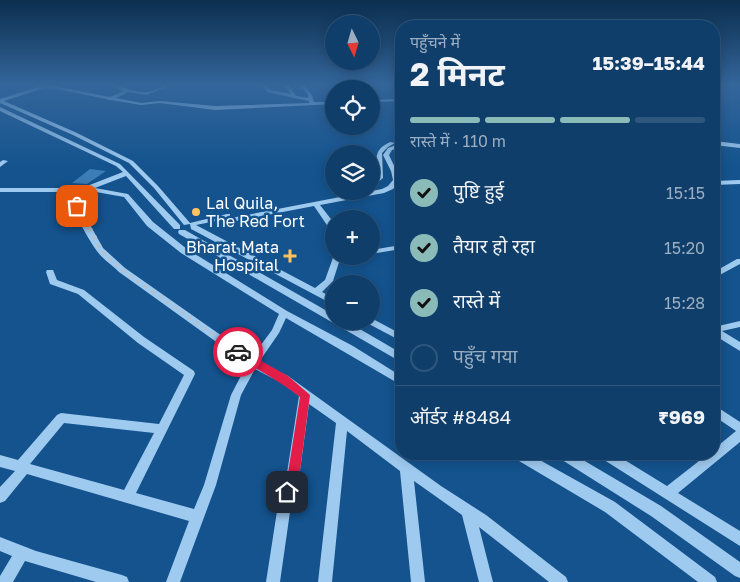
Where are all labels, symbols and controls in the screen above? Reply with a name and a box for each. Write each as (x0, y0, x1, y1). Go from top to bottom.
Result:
north arrow (325, 15, 380, 70)
map controls (325, 15, 380, 330)
text: पहुँचने में (410, 32, 460, 52)
text: 15:39–15:44 (593, 51, 705, 74)
text: 2 मिनट (410, 55, 505, 93)
button: locate (325, 80, 380, 135)
text: रास्ते में · 110 m (410, 131, 506, 151)
button: layers (325, 145, 380, 200)
icon: check (410, 179, 438, 207)
text: पुष्टि हुई (453, 179, 504, 202)
text: 15:15 (666, 183, 705, 203)
pin (56, 185, 98, 227)
icon: bag (63, 192, 91, 220)
place label: Lal Quila, The Red Fort (206, 193, 305, 231)
marker: Lal Quila, The Red Fort (190, 206, 202, 218)
button: + (325, 210, 380, 265)
icon: check (410, 234, 438, 262)
text: तैयार हो रहा (453, 234, 535, 257)
place label: Bharat Mata Hospital (186, 237, 279, 275)
text: 15:20 (664, 238, 705, 258)
marker: Bharat Mata Hospital (283, 249, 297, 263)
button: − (325, 275, 380, 330)
icon: check (410, 289, 438, 317)
text: रास्ते में (453, 289, 500, 312)
text: 15:28 (664, 293, 705, 313)
courier (213, 327, 263, 377)
icon: car (224, 338, 252, 366)
text: पहुँच गया (453, 344, 517, 367)
text: ऑर्डर #8484 (410, 405, 511, 428)
text: ₹969 (658, 405, 705, 428)
pin (266, 471, 308, 513)
icon: home (273, 478, 301, 506)

